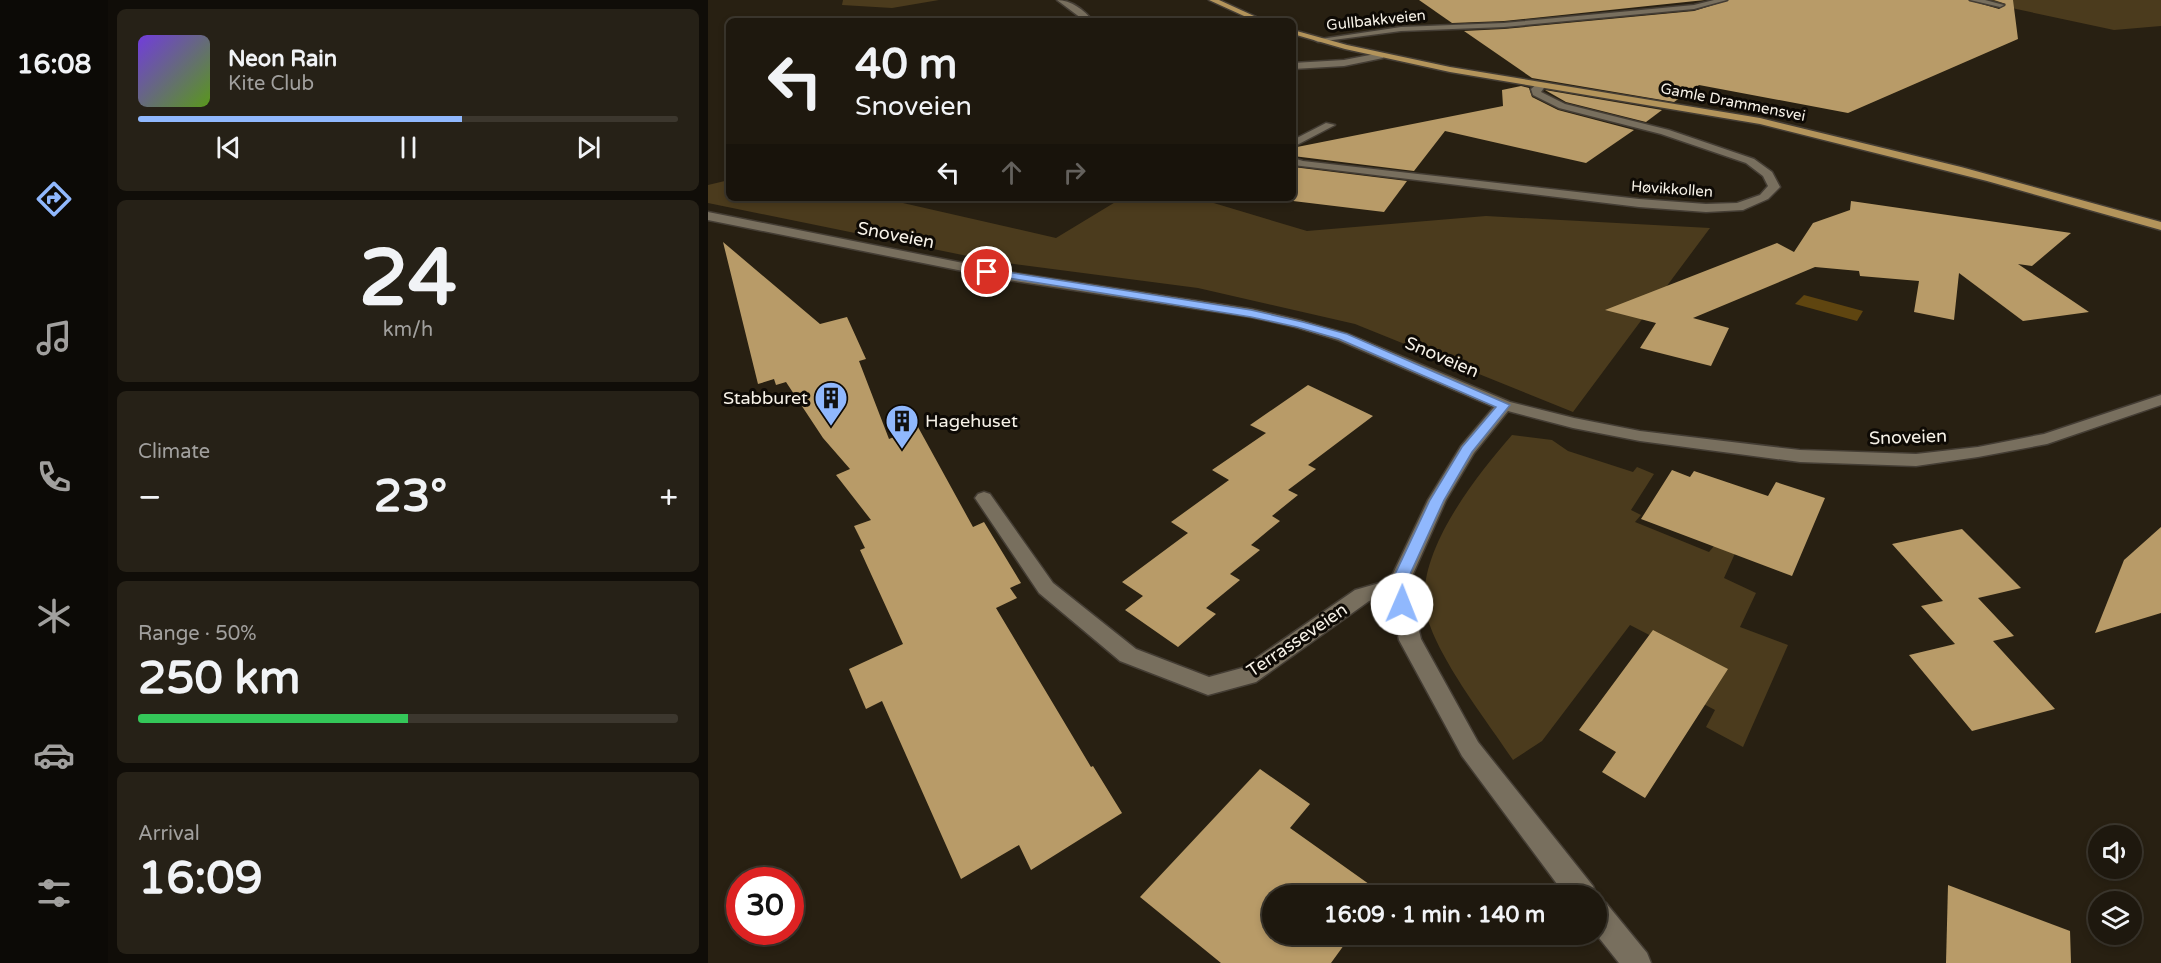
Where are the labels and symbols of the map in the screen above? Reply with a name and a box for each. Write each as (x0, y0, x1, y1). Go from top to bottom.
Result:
street label: Gullbakkveien (1325, 6, 1427, 34)
street label: Gamle Drammensvei (1659, 79, 1807, 125)
street label: Høvikkollen (1630, 177, 1714, 201)
street label: Snoveien (856, 217, 936, 253)
pin (961, 246, 1012, 297)
street label: Snoveien (1402, 332, 1482, 382)
building icon: Stabburet (813, 380, 849, 427)
place label: Stabburet (723, 387, 808, 409)
building icon: Hagehuset (884, 403, 920, 450)
place label: Hagehuset (925, 410, 1018, 432)
street label: Snoveien (1869, 425, 1947, 449)
position arrow (1370, 572, 1434, 636)
street label: Terrasseveien (1243, 598, 1351, 682)
speed limit sign: 30 (726, 867, 804, 945)

